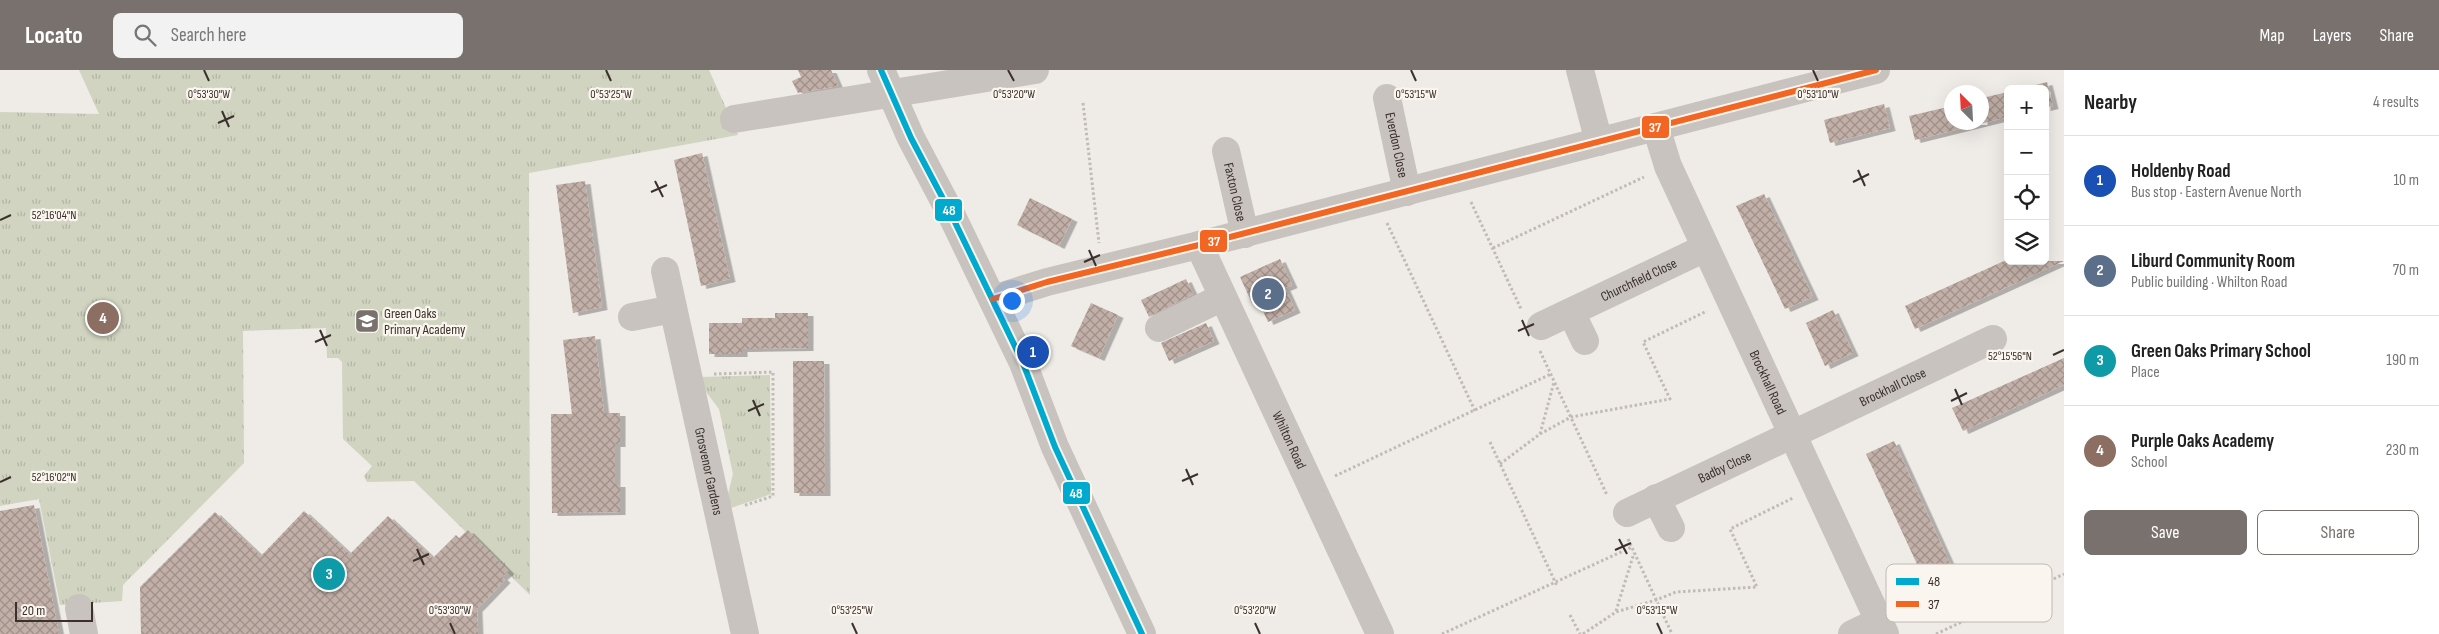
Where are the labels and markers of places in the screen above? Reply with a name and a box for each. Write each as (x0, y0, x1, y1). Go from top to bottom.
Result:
pin: 2 (1252, 275, 1284, 313)
pin: 4 (87, 299, 119, 337)
place label: Green Oaks Primary Academy (384, 305, 466, 338)
school or university icon: Green Oaks Primary Academy (354, 308, 380, 334)
pin: 1 (1017, 333, 1049, 371)
pin: 3 (313, 555, 345, 593)

